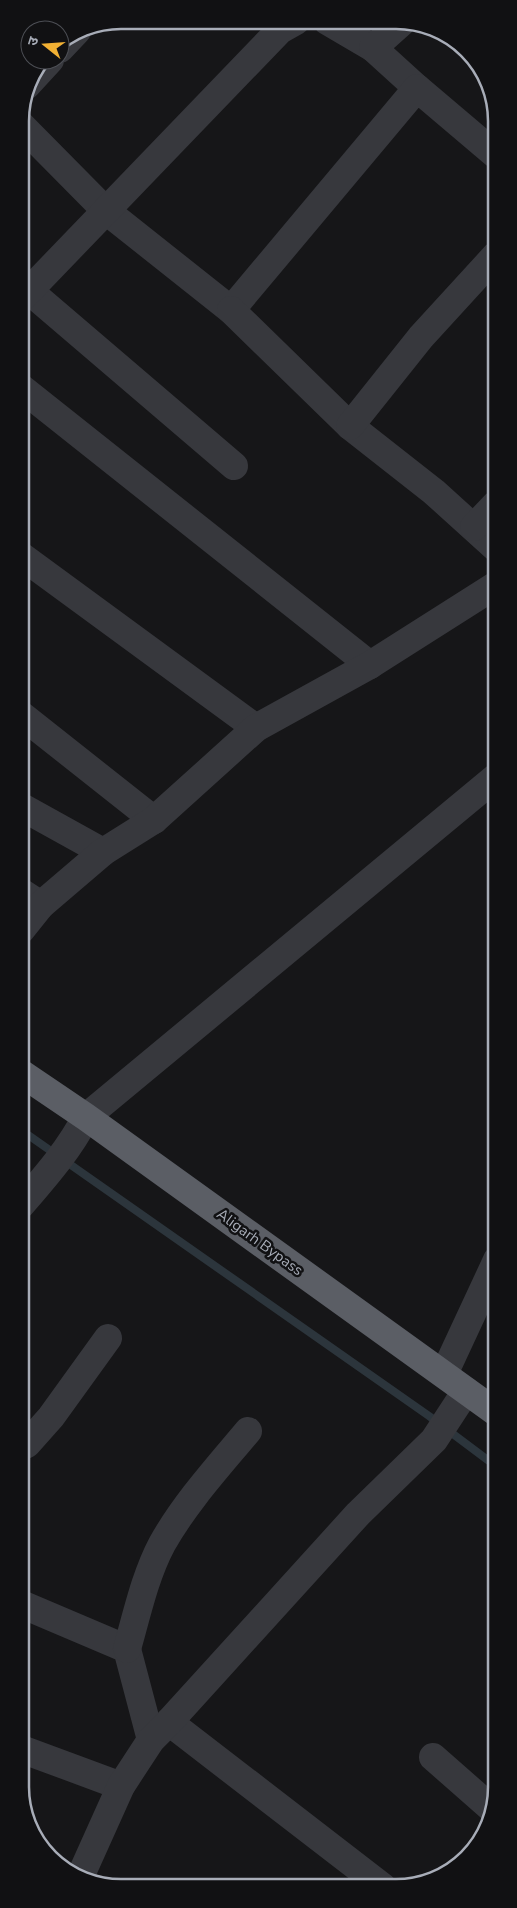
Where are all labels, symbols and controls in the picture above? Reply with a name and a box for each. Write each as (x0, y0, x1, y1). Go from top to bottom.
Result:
north arrow (20, 20, 70, 70)
text: उ (23, 34, 44, 48)
street label: Aligarh Bypass (213, 1204, 307, 1280)

